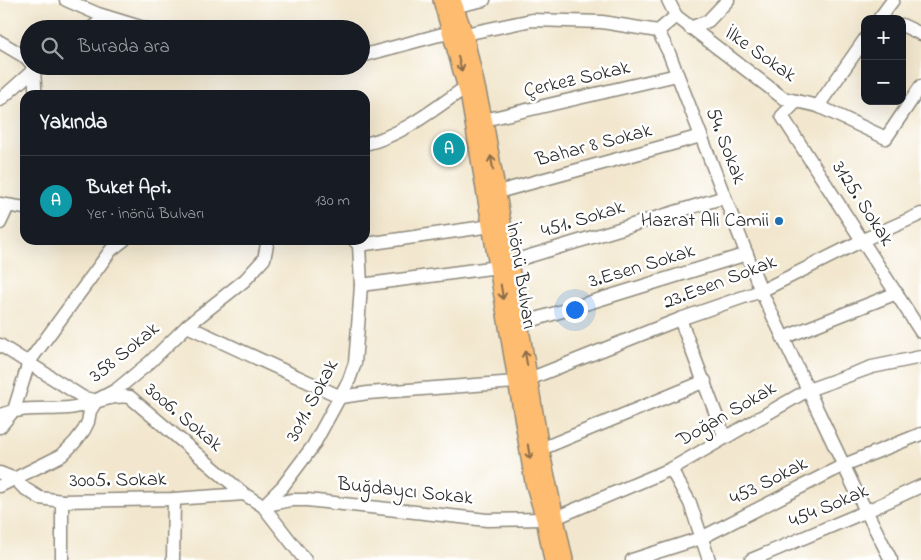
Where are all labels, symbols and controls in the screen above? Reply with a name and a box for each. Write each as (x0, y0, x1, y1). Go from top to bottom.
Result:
map controls (861, 15, 906, 105)
button: + (861, 15, 906, 60)
search box (20, 20, 370, 75)
street label: İlke Sokak (718, 20, 802, 90)
icon: search (38, 34, 66, 62)
text: Burada ara (78, 34, 170, 61)
street label: Çerkez Sokak (521, 54, 633, 106)
one-way arrow (455, 55, 465, 71)
button: − (861, 60, 906, 105)
street label: 54. Sokak (697, 104, 753, 189)
text: Yakında (40, 108, 107, 138)
street label: Bahar 8 Sokak (532, 117, 656, 176)
pin: A (433, 130, 465, 168)
one-way arrow (487, 155, 497, 171)
street label: 3125. Sokak (824, 156, 900, 252)
text: Buket Apt. (87, 175, 171, 202)
text: A (51, 189, 61, 213)
text: 130 m (315, 189, 350, 213)
street label: 451. Sokak (538, 193, 629, 246)
text: Yer · İnönü Bulvarı (87, 202, 204, 226)
place label: Hazrat Ali Camii (641, 207, 769, 236)
marker: Hazrat Ali Camii (773, 215, 785, 227)
street label: İnönü Bulvarı (497, 221, 543, 331)
street label: 3.Esen Sokak (585, 237, 699, 297)
street label: 23.Esen Sokak (659, 248, 781, 318)
one-way arrow (497, 284, 507, 300)
your location (562, 297, 588, 323)
street label: 358 Sokak (84, 315, 167, 390)
one-way arrow (520, 350, 530, 366)
street label: 3011. Sokak (279, 354, 347, 447)
street label: Doğan Sokak (671, 375, 783, 457)
street label: 3006. Sokak (138, 377, 229, 460)
one-way arrow (524, 444, 534, 460)
street label: 453 Sokak (725, 450, 813, 514)
street label: 3005. Sokak (69, 466, 167, 496)
street label: Buğdaycı Sokak (335, 470, 474, 515)
street label: 454 Sokak (785, 477, 873, 537)

